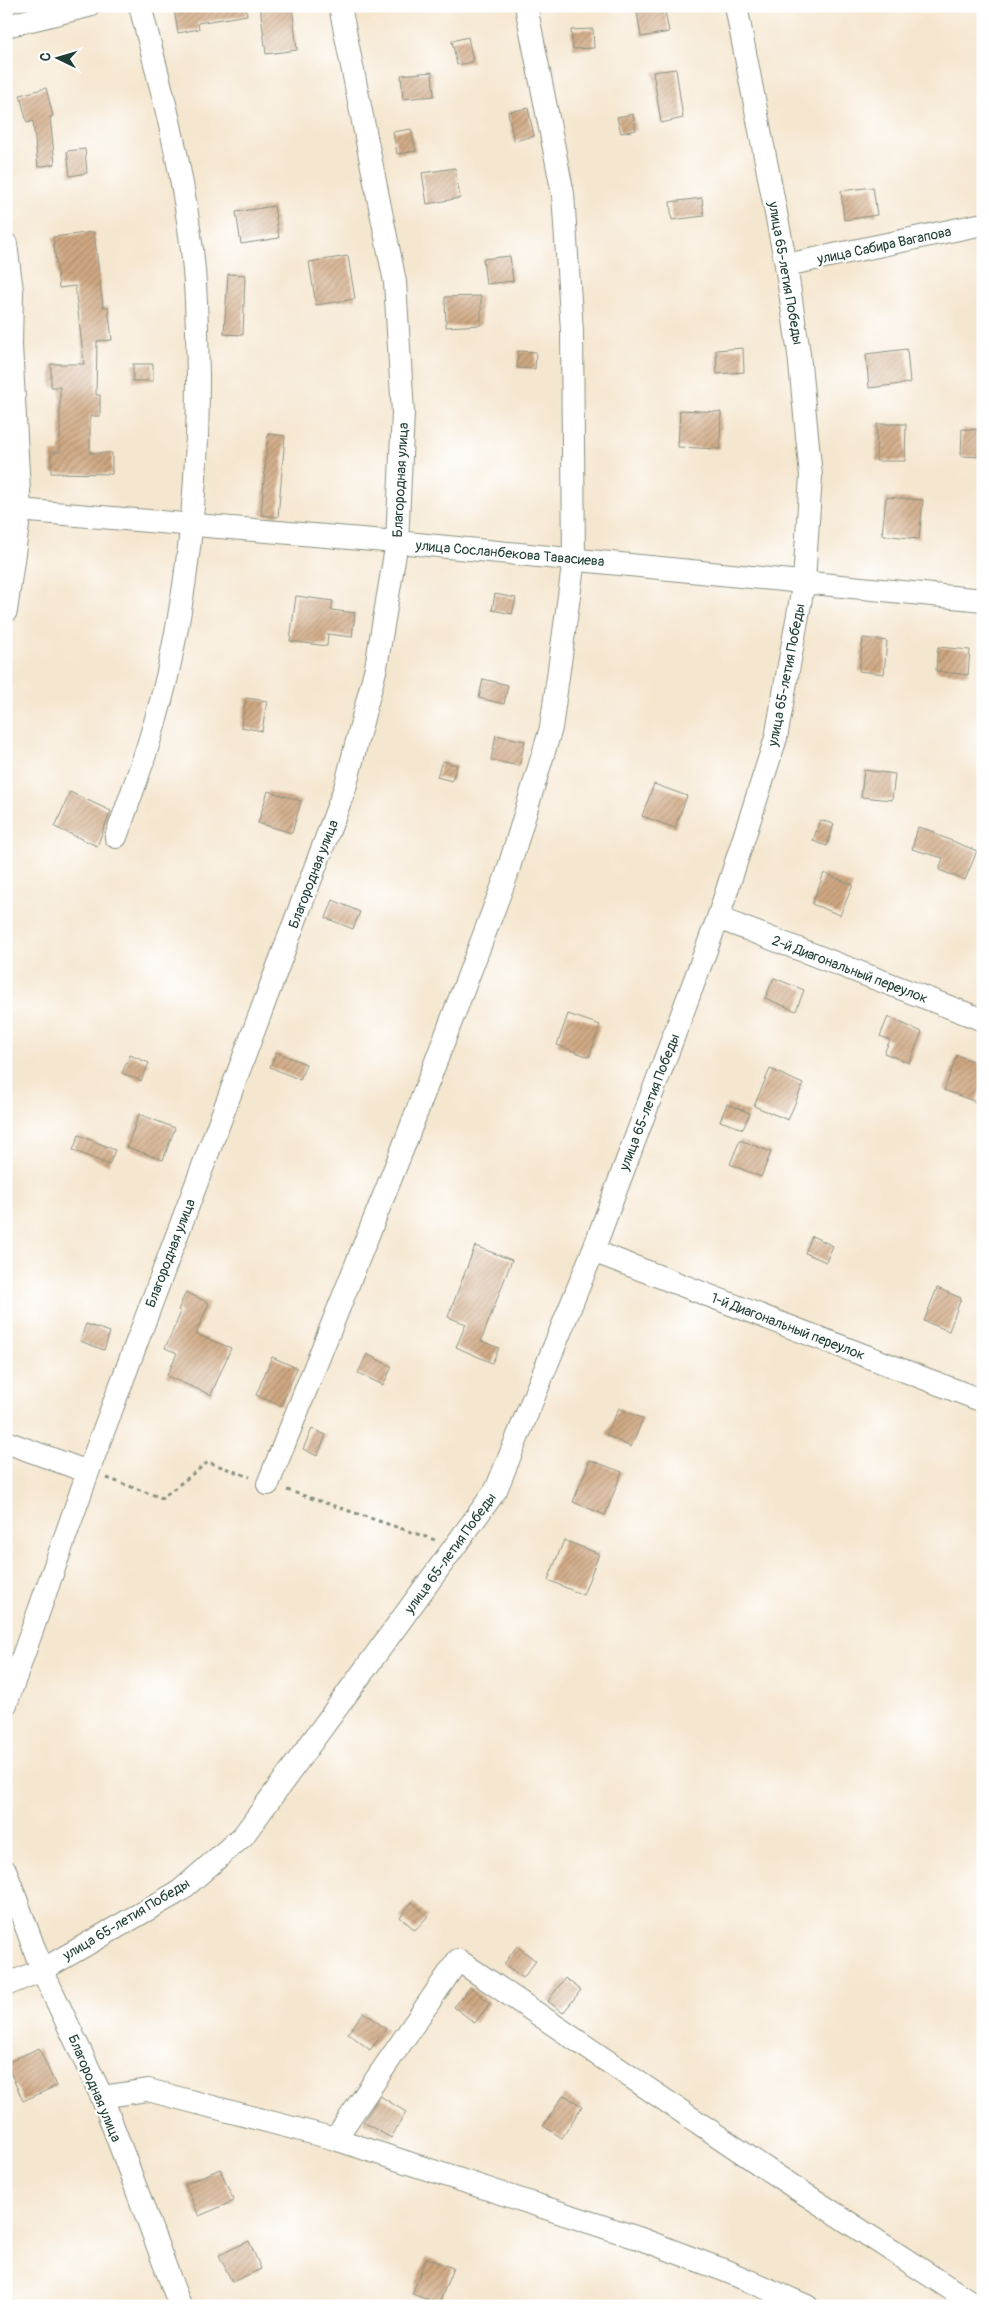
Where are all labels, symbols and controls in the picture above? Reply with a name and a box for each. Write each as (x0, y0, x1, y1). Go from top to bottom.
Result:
north arrow (32, 32, 82, 82)
text: С (37, 52, 54, 62)
street label: улица 65-летия Победы (764, 199, 806, 346)
street label: улица Сабира Вагапова (814, 223, 953, 268)
street label: Благородная улица (389, 422, 412, 538)
street label: улица Сосланбекова Тавасиева (414, 537, 605, 570)
street label: улица 65-летия Победы (764, 602, 809, 749)
street label: Благородная улица (285, 817, 342, 931)
street label: 2-й Диагональный переулок (769, 932, 930, 1007)
street label: улица 65-летия Победы (615, 1031, 683, 1174)
street label: Благородная улица (142, 1196, 199, 1310)
street label: 1-й Диагональный переулок (709, 1289, 867, 1364)
street label: улица 65-летия Победы (400, 1490, 500, 1618)
street label: улица 65-летия Победы (59, 1875, 193, 1965)
street label: Благородная улица (64, 2032, 125, 2144)

